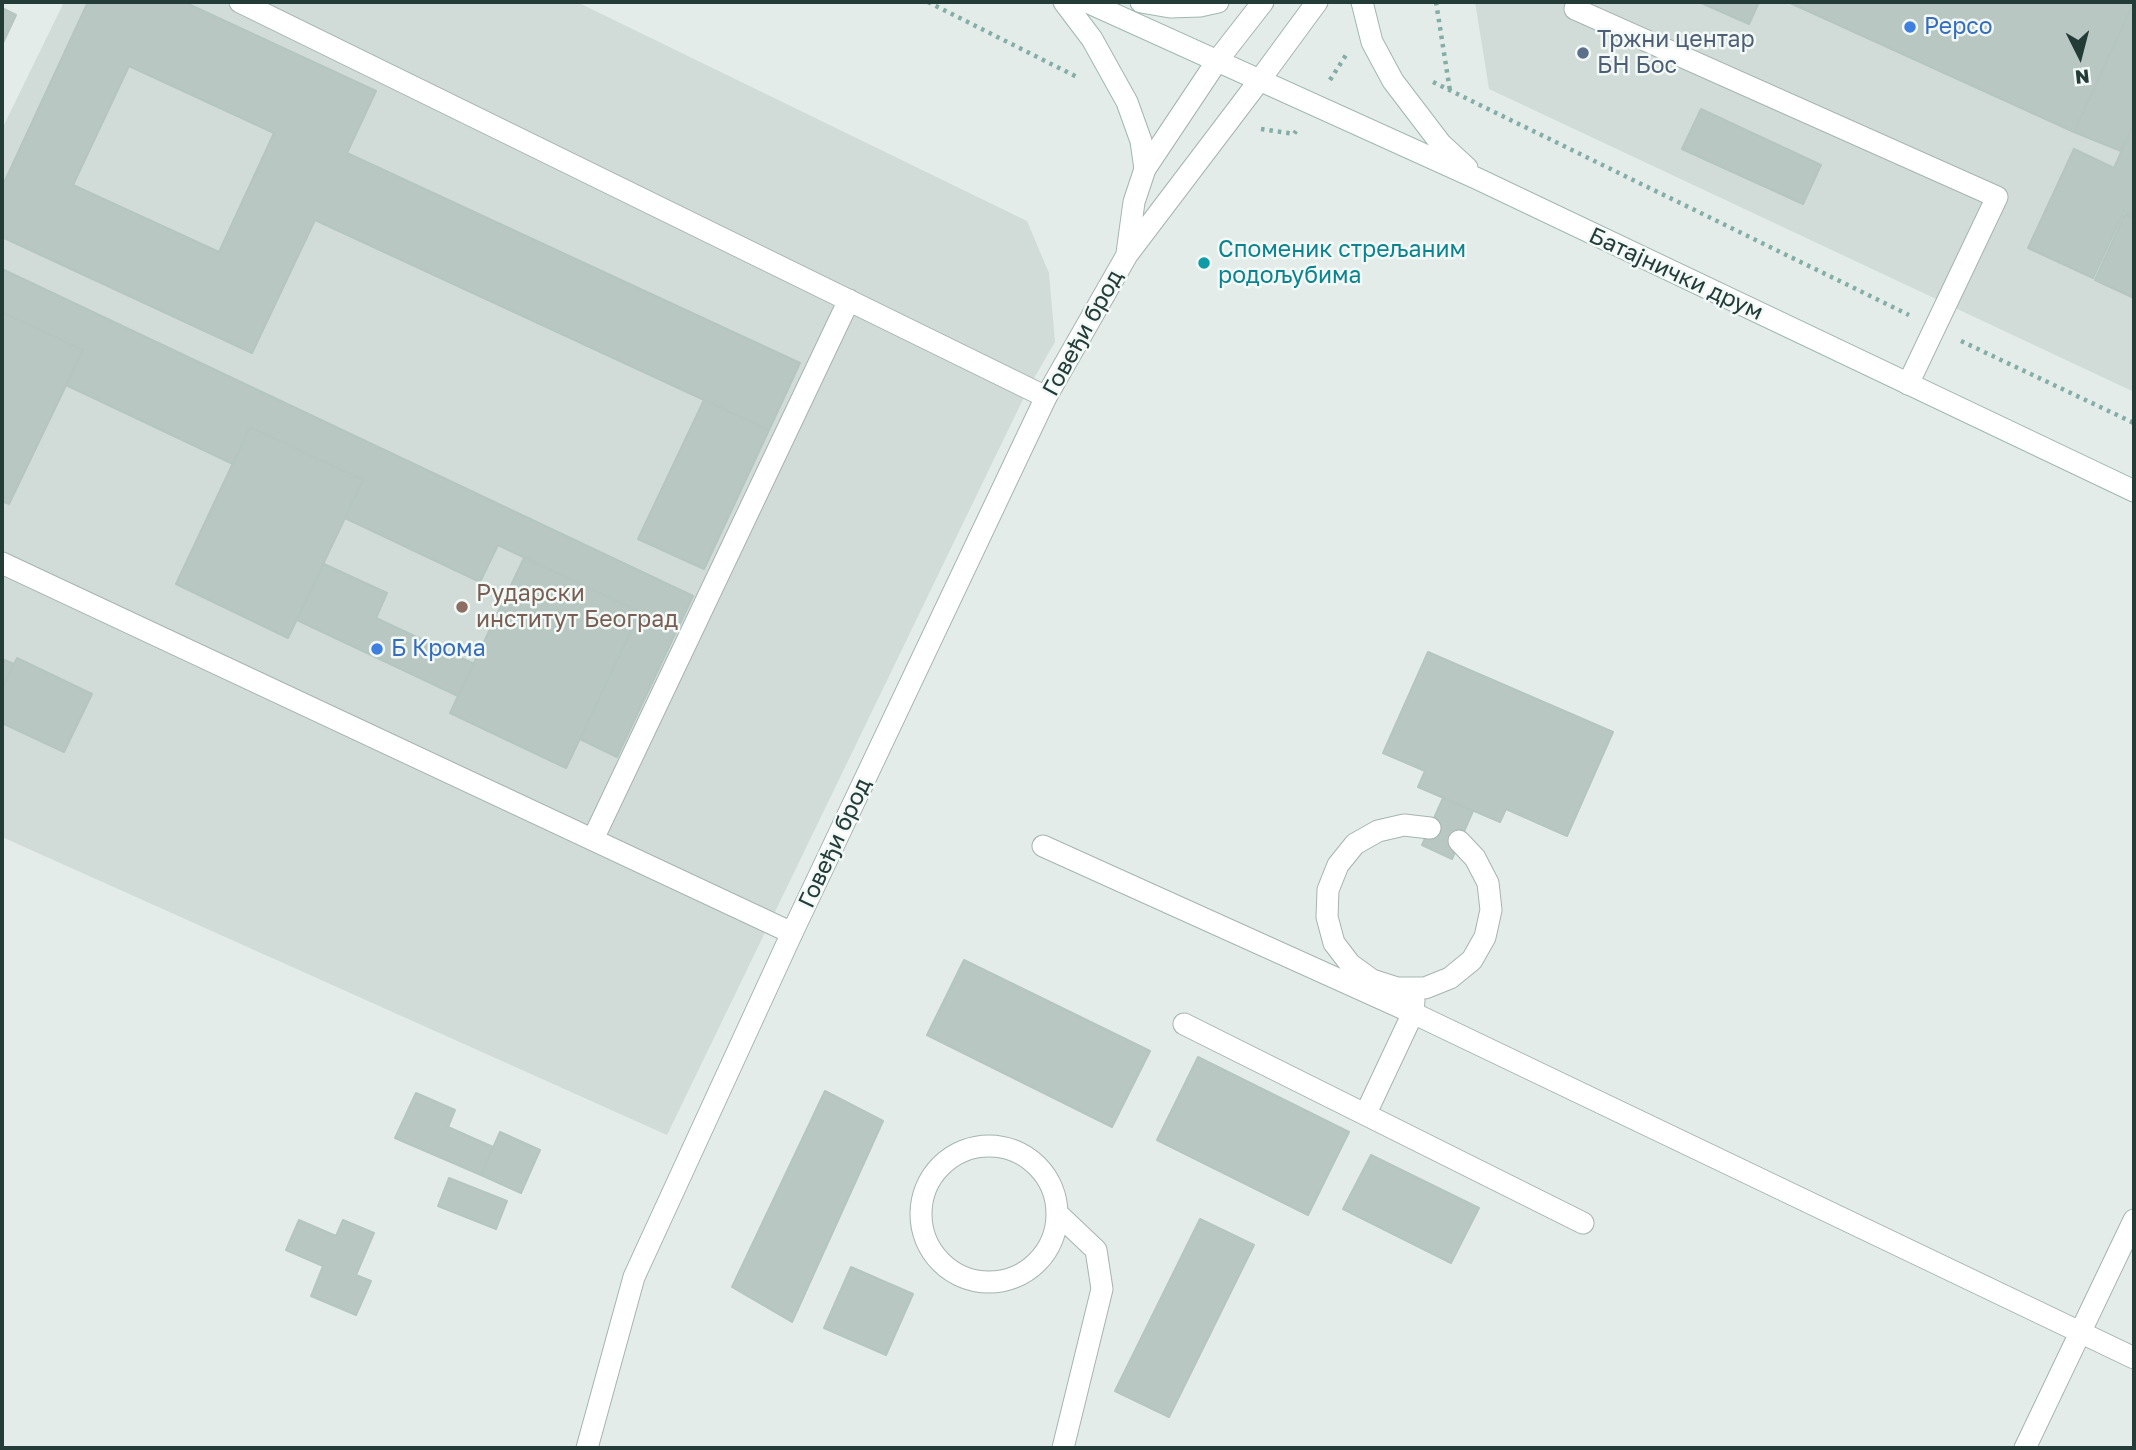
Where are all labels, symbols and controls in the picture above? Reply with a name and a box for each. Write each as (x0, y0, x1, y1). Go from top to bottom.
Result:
place label: Pepco (1924, 13, 1993, 41)
marker: Pepco (1902, 19, 1918, 35)
north arrow (2045, 21, 2115, 91)
place label: Тржни центар БН Бос (1597, 26, 1755, 80)
marker: Тржни центар БН Бос (1575, 45, 1591, 61)
text: N (2074, 65, 2091, 90)
street label: Батајнички друм (1585, 222, 1767, 326)
place label: Споменик стрељаним родољубима (1218, 236, 1466, 290)
marker: Споменик стрељаним родољубима (1196, 255, 1212, 271)
street label: Говеђи брод (1037, 265, 1129, 401)
place label: Рударски институт Београд (476, 580, 678, 634)
marker: Рударски институт Београд (454, 599, 470, 615)
place label: Б Крома (391, 635, 486, 663)
marker: Б Крома (369, 641, 385, 657)
street label: Говеђи брод (793, 774, 877, 912)

